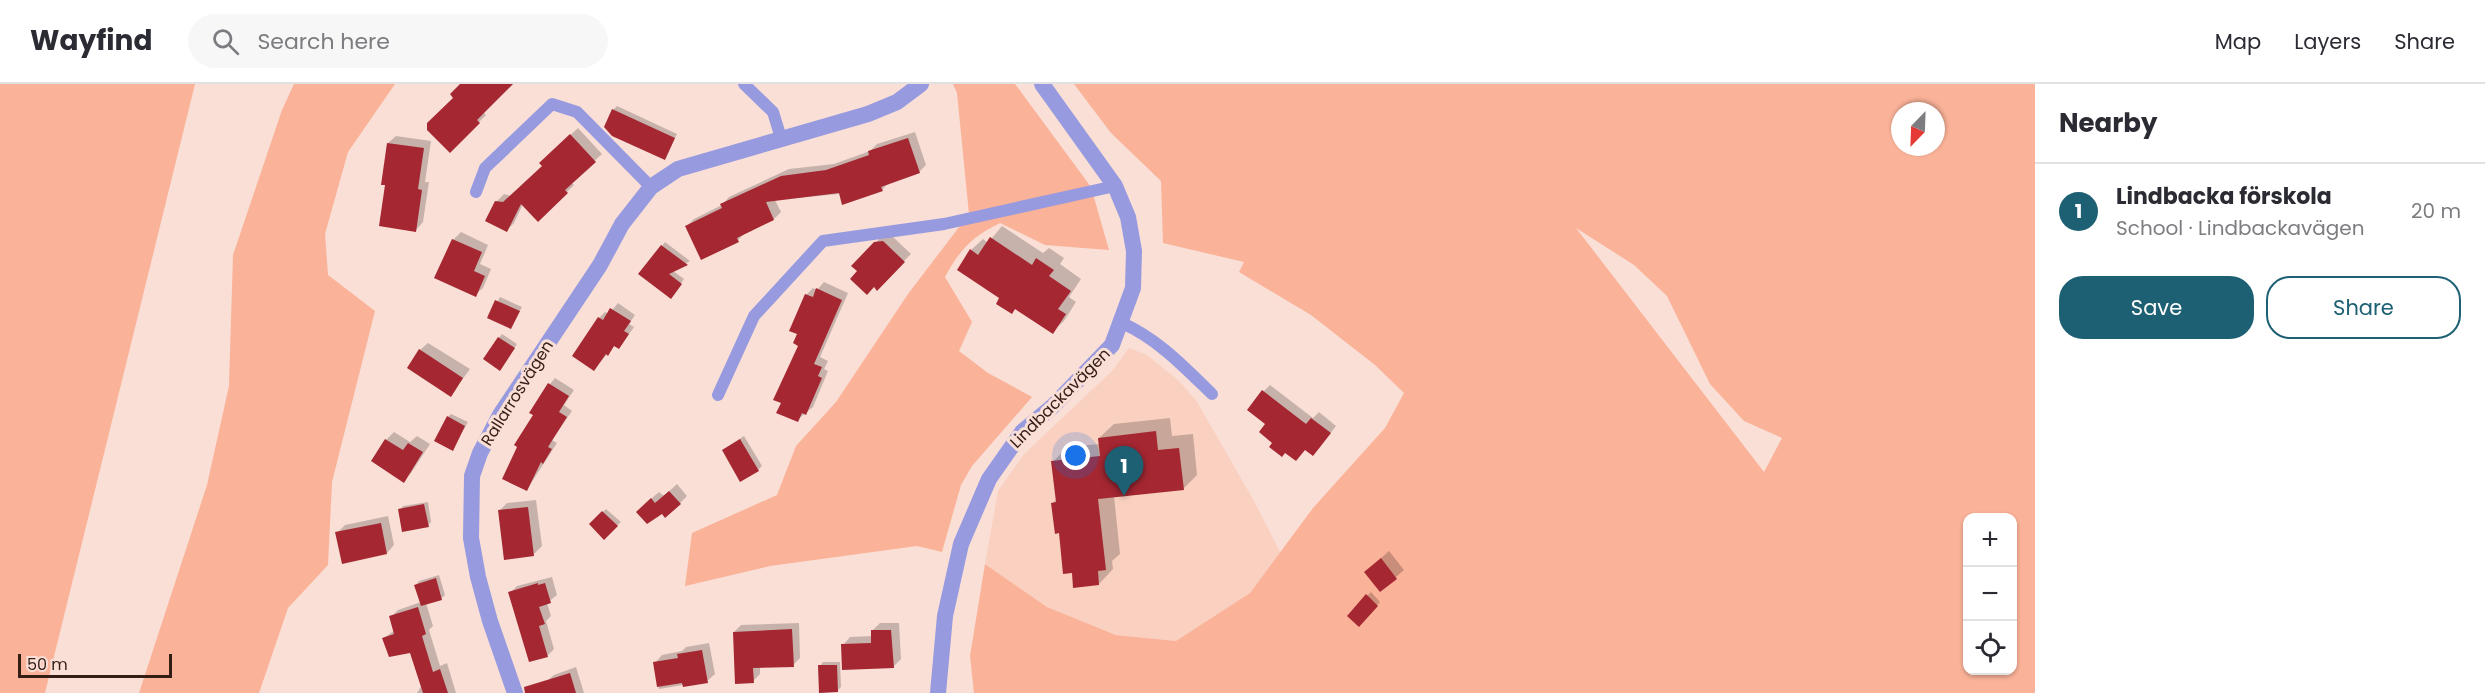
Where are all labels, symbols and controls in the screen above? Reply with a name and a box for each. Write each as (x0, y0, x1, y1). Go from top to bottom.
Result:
search box (188, 14, 608, 68)
text: Wayfind (30, 21, 152, 60)
icon: search (209, 25, 242, 58)
text: Search here (257, 26, 390, 57)
text: Map (2215, 27, 2261, 56)
text: Layers (2294, 27, 2361, 56)
text: Share (2394, 27, 2455, 56)
north arrow (1891, 102, 1945, 156)
text: Nearby (2059, 105, 2157, 141)
text: Lindbacka förskola (2116, 181, 2332, 212)
text: 1 (2075, 197, 2082, 225)
text: 20 m (2411, 197, 2461, 225)
text: School · Lindbackavägen (2116, 214, 2364, 242)
button: Save (2059, 276, 2254, 339)
button: Share (2266, 276, 2461, 339)
street label: Rallarrosvägen (475, 336, 559, 450)
street label: Lindbackavägen (1005, 343, 1115, 453)
your location (1061, 441, 1090, 470)
pin: 1 (1104, 446, 1144, 496)
map controls (1963, 513, 2017, 675)
button: + (1963, 513, 2017, 567)
button: − (1963, 567, 2017, 621)
button: locate (1963, 621, 2017, 675)
scale bar (18, 651, 172, 678)
text: 50 m (27, 653, 68, 676)

